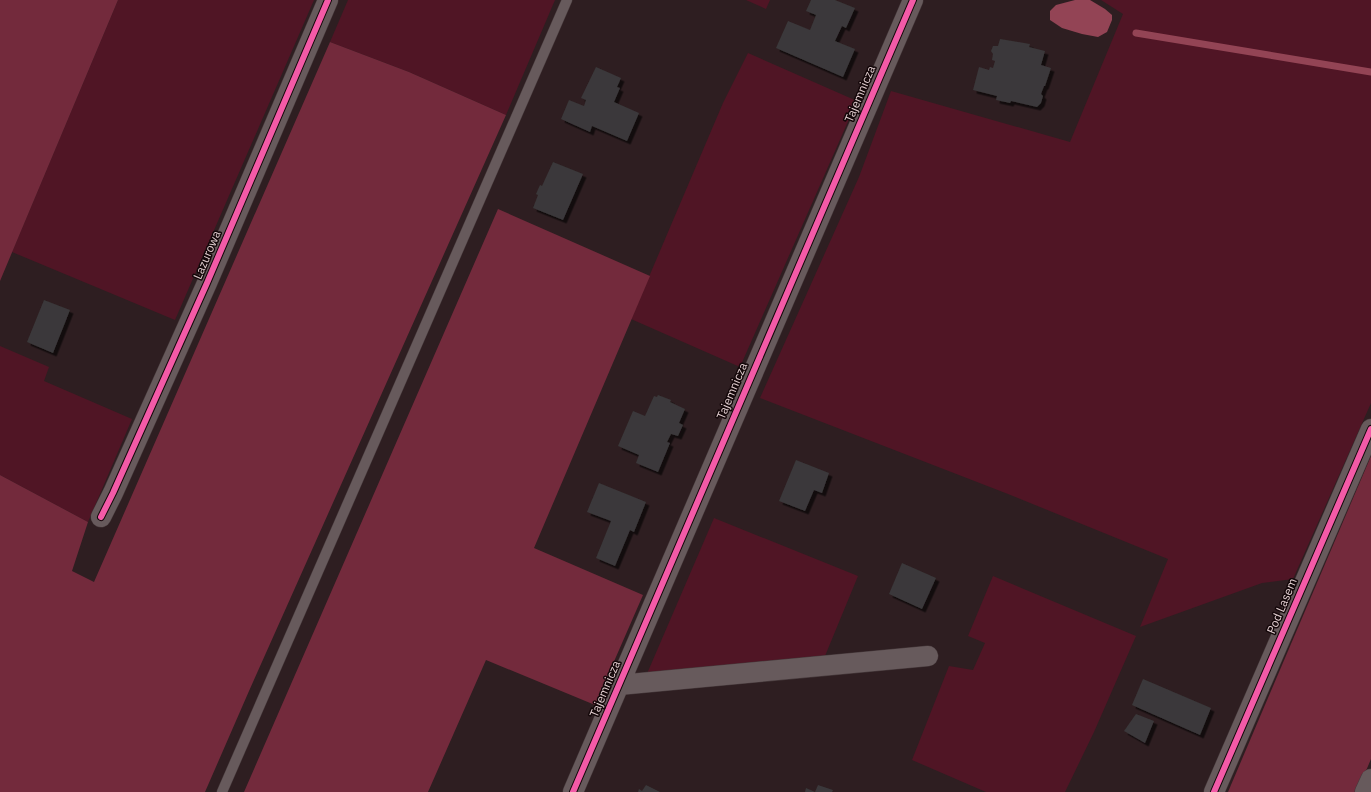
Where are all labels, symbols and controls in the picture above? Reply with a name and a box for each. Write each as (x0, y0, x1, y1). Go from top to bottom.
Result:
street label: Tajemnicza (841, 63, 878, 125)
street label: Lazurowa (190, 228, 224, 281)
street label: Tajemnicza (713, 360, 750, 422)
street label: Pod Lasem (1263, 576, 1300, 636)
street label: Tajemnicza (586, 658, 623, 720)

